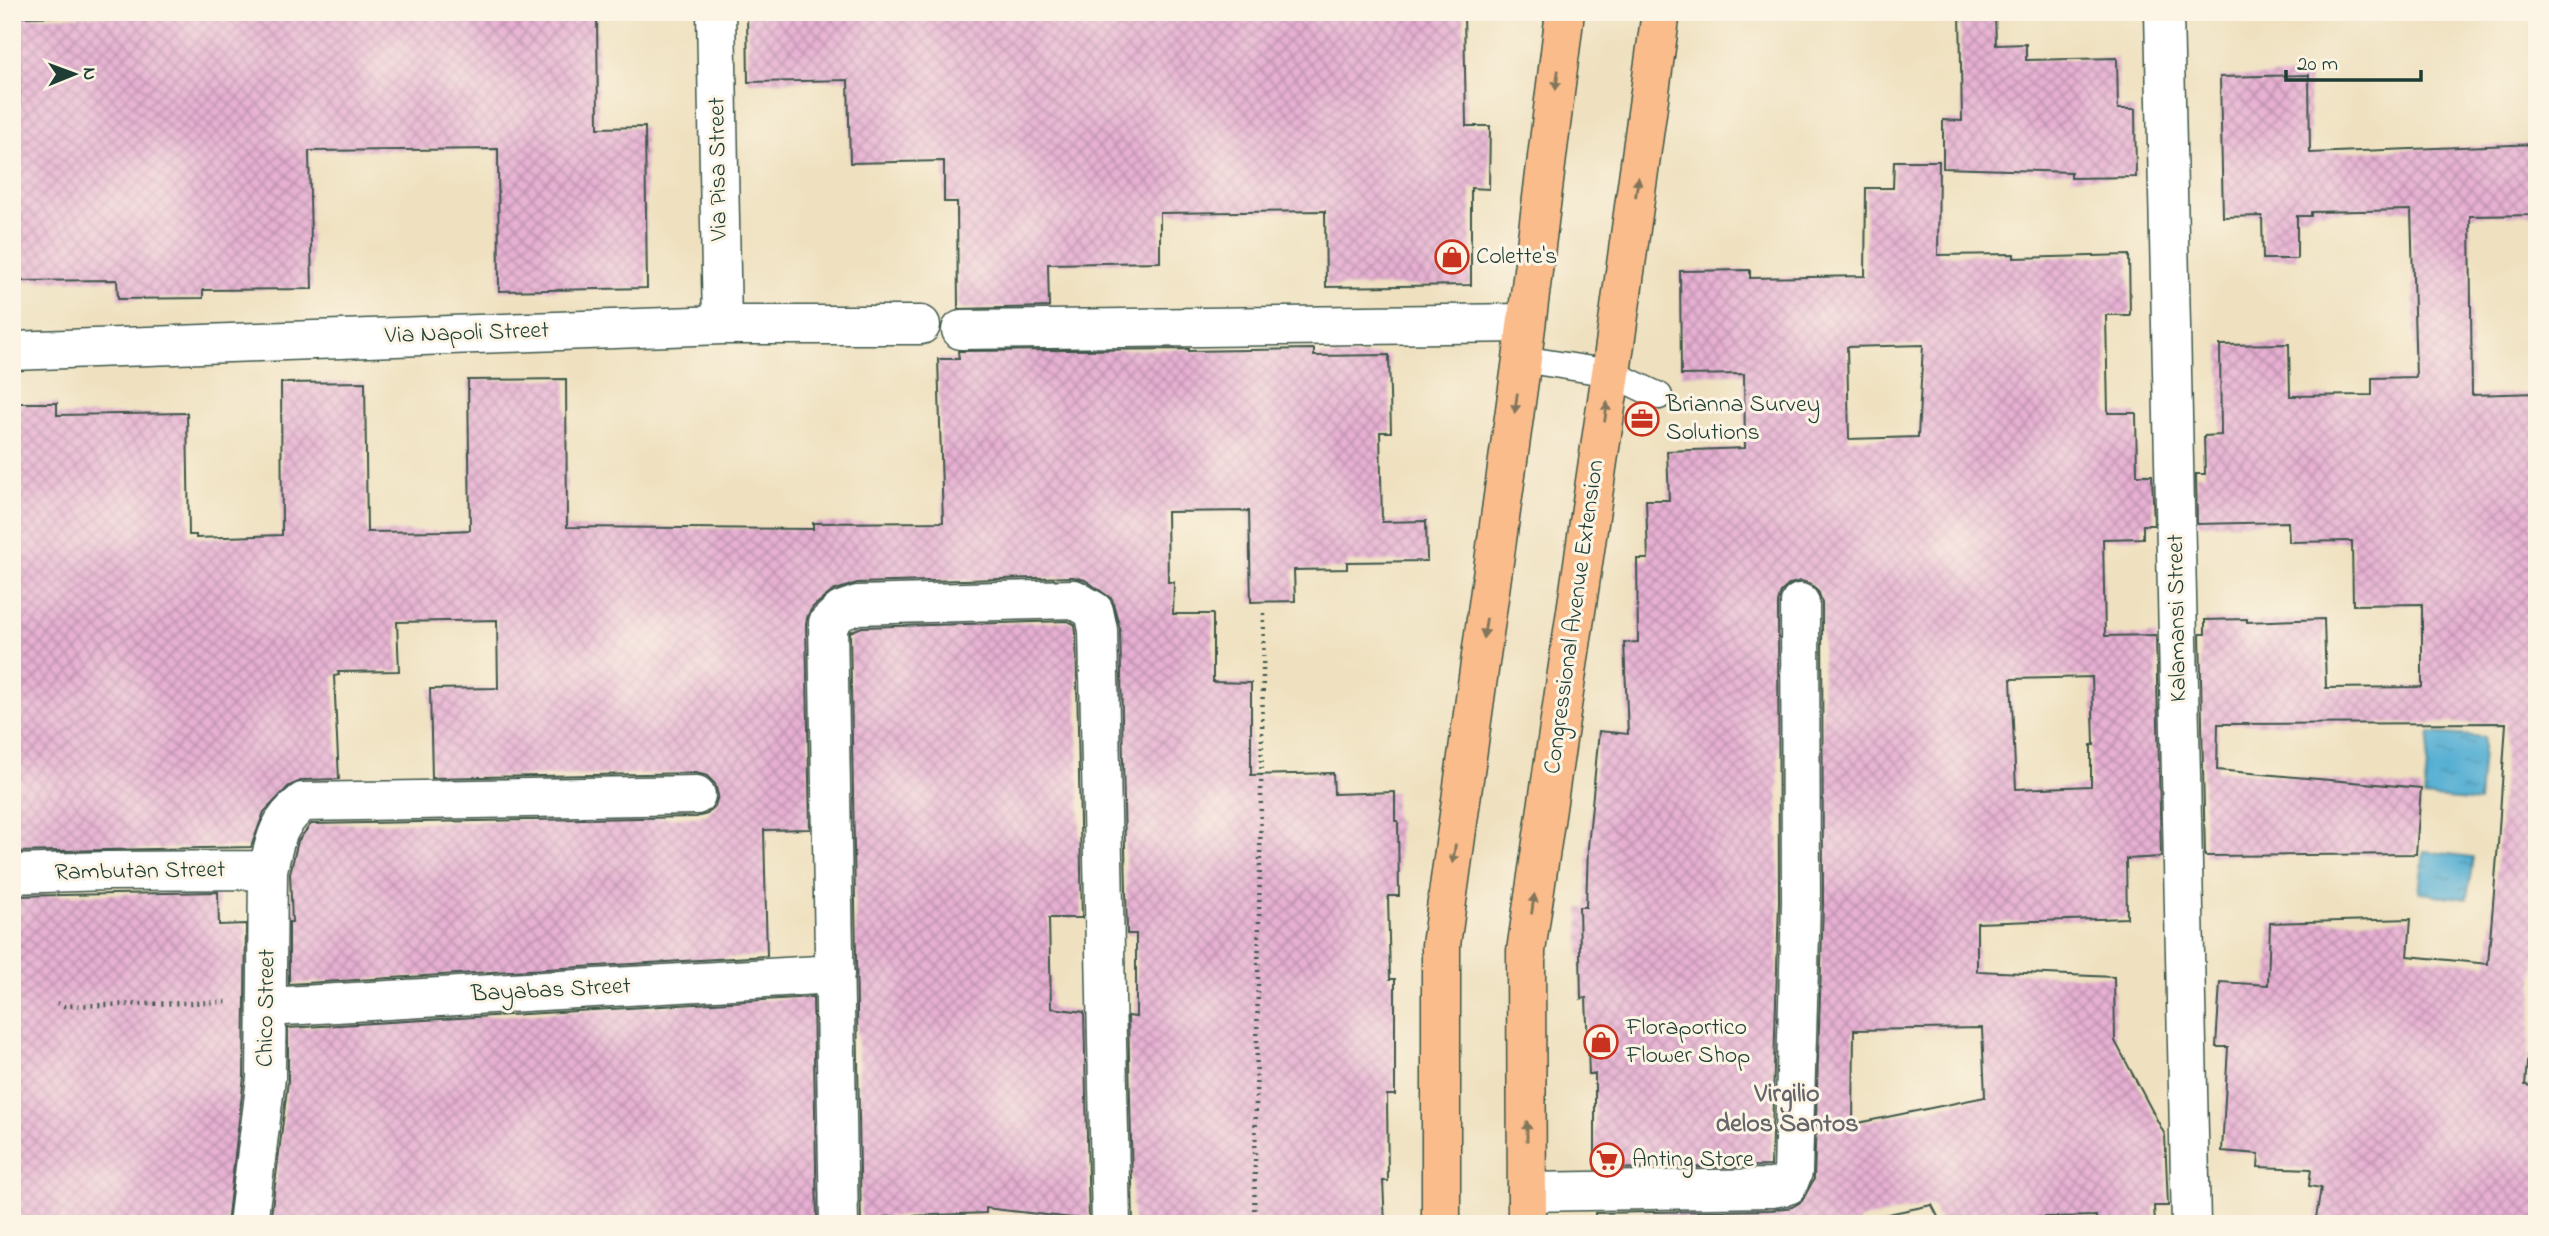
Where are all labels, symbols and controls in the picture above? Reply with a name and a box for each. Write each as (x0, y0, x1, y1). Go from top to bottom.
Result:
north arrow (38, 38, 108, 108)
scale bar (2286, 38, 2421, 82)
text: 20 m (2297, 50, 2338, 80)
text: N (75, 67, 102, 81)
one-way arrow (1551, 69, 1562, 91)
street label: Via Pisa Street (700, 97, 738, 242)
one-way arrow (1631, 176, 1642, 198)
shop icon: Colette's (1433, 238, 1471, 276)
place label: Colette's (1476, 240, 1557, 275)
street label: Via Napoli Street (383, 314, 550, 354)
place label: Brianna Survey Solutions (1665, 388, 1820, 451)
one-way arrow (1510, 392, 1521, 414)
office icon: Brianna Survey Solutions (1623, 400, 1661, 438)
one-way arrow (1600, 401, 1611, 423)
street label: Congressional Avenue Extension (1536, 458, 1614, 776)
street label: Kalamansi Street (2159, 534, 2197, 702)
one-way arrow (1479, 617, 1490, 639)
one-way arrow (1448, 843, 1459, 865)
street label: Rambutan Street (54, 853, 226, 891)
one-way arrow (1528, 893, 1539, 915)
street label: Chico Street (248, 948, 286, 1068)
street label: Bayabas Street (469, 969, 632, 1014)
place label: Floraportico Flower Shop (1625, 1011, 1750, 1074)
shop icon: Floraportico Flower Shop (1582, 1023, 1620, 1061)
district label: Virgilio delos Santos (1716, 1076, 1858, 1144)
one-way arrow (1521, 1120, 1533, 1142)
supermarket icon: Anting Store (1588, 1141, 1626, 1179)
place label: Anting Store (1632, 1143, 1754, 1178)

